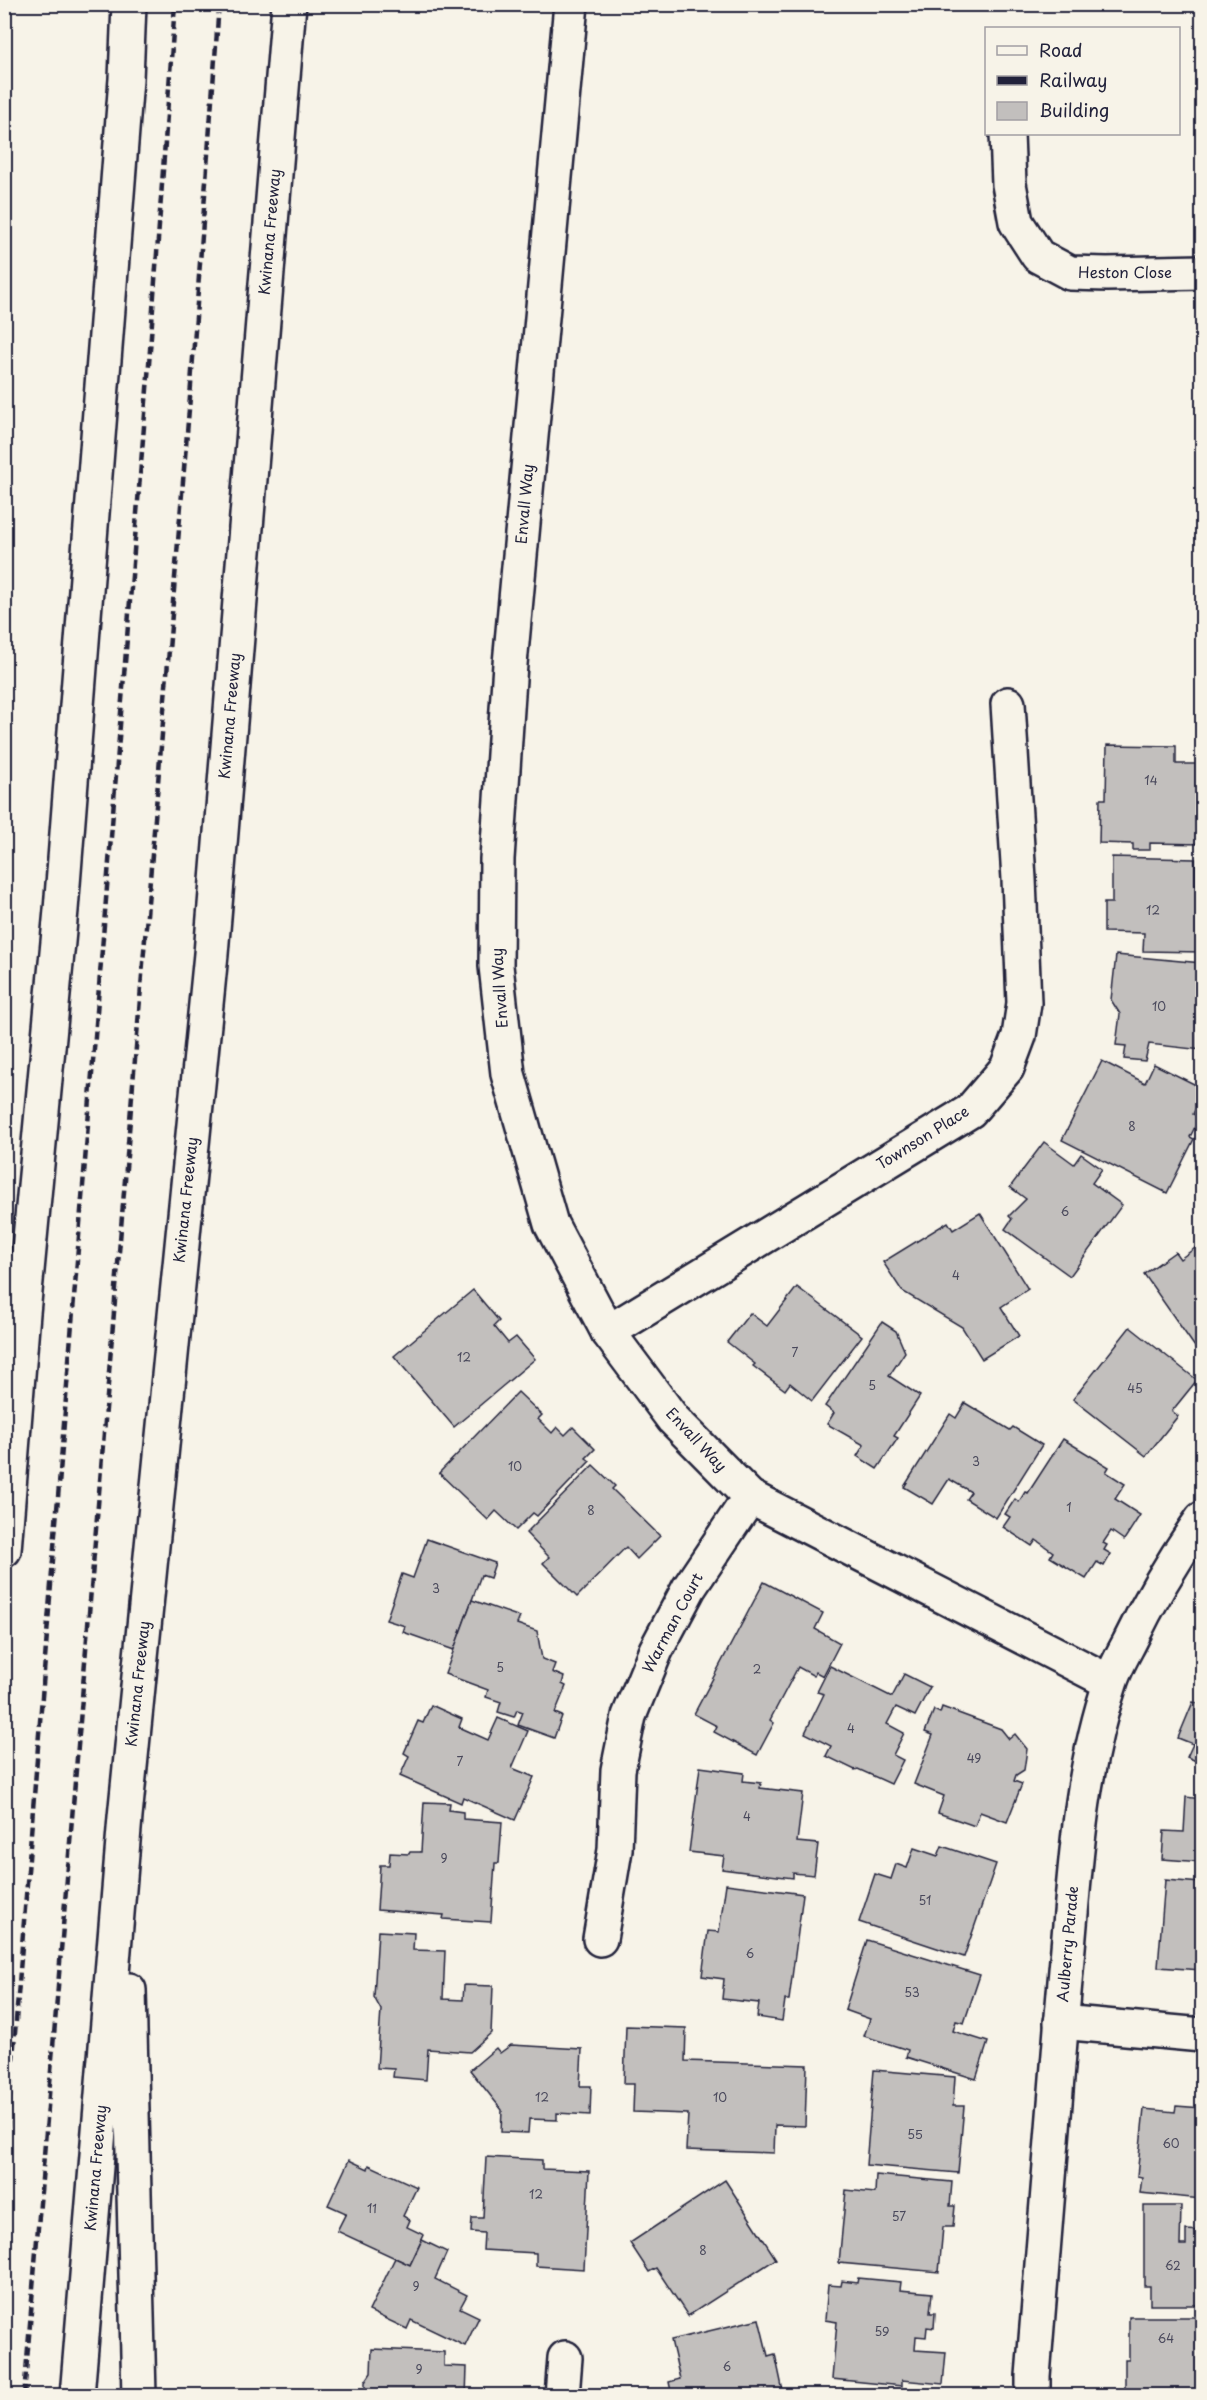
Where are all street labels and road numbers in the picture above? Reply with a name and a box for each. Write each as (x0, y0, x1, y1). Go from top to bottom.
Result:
street label: Kwinana Freeway (252, 168, 285, 296)
street label: Heston Close (1078, 260, 1172, 283)
street label: Envall Way (509, 463, 538, 545)
street label: Kwinana Freeway (212, 652, 245, 780)
street label: Envall Way (484, 947, 513, 1029)
street label: Townson Place (871, 1099, 973, 1174)
street label: Kwinana Freeway (166, 1136, 203, 1264)
street label: Envall Way (661, 1402, 733, 1476)
street label: Warman Court (636, 1568, 708, 1676)
street label: Kwinana Freeway (118, 1620, 155, 1748)
street label: Aulberry Parade (1050, 1885, 1083, 2003)
street label: Kwinana Freeway (78, 2104, 111, 2232)

